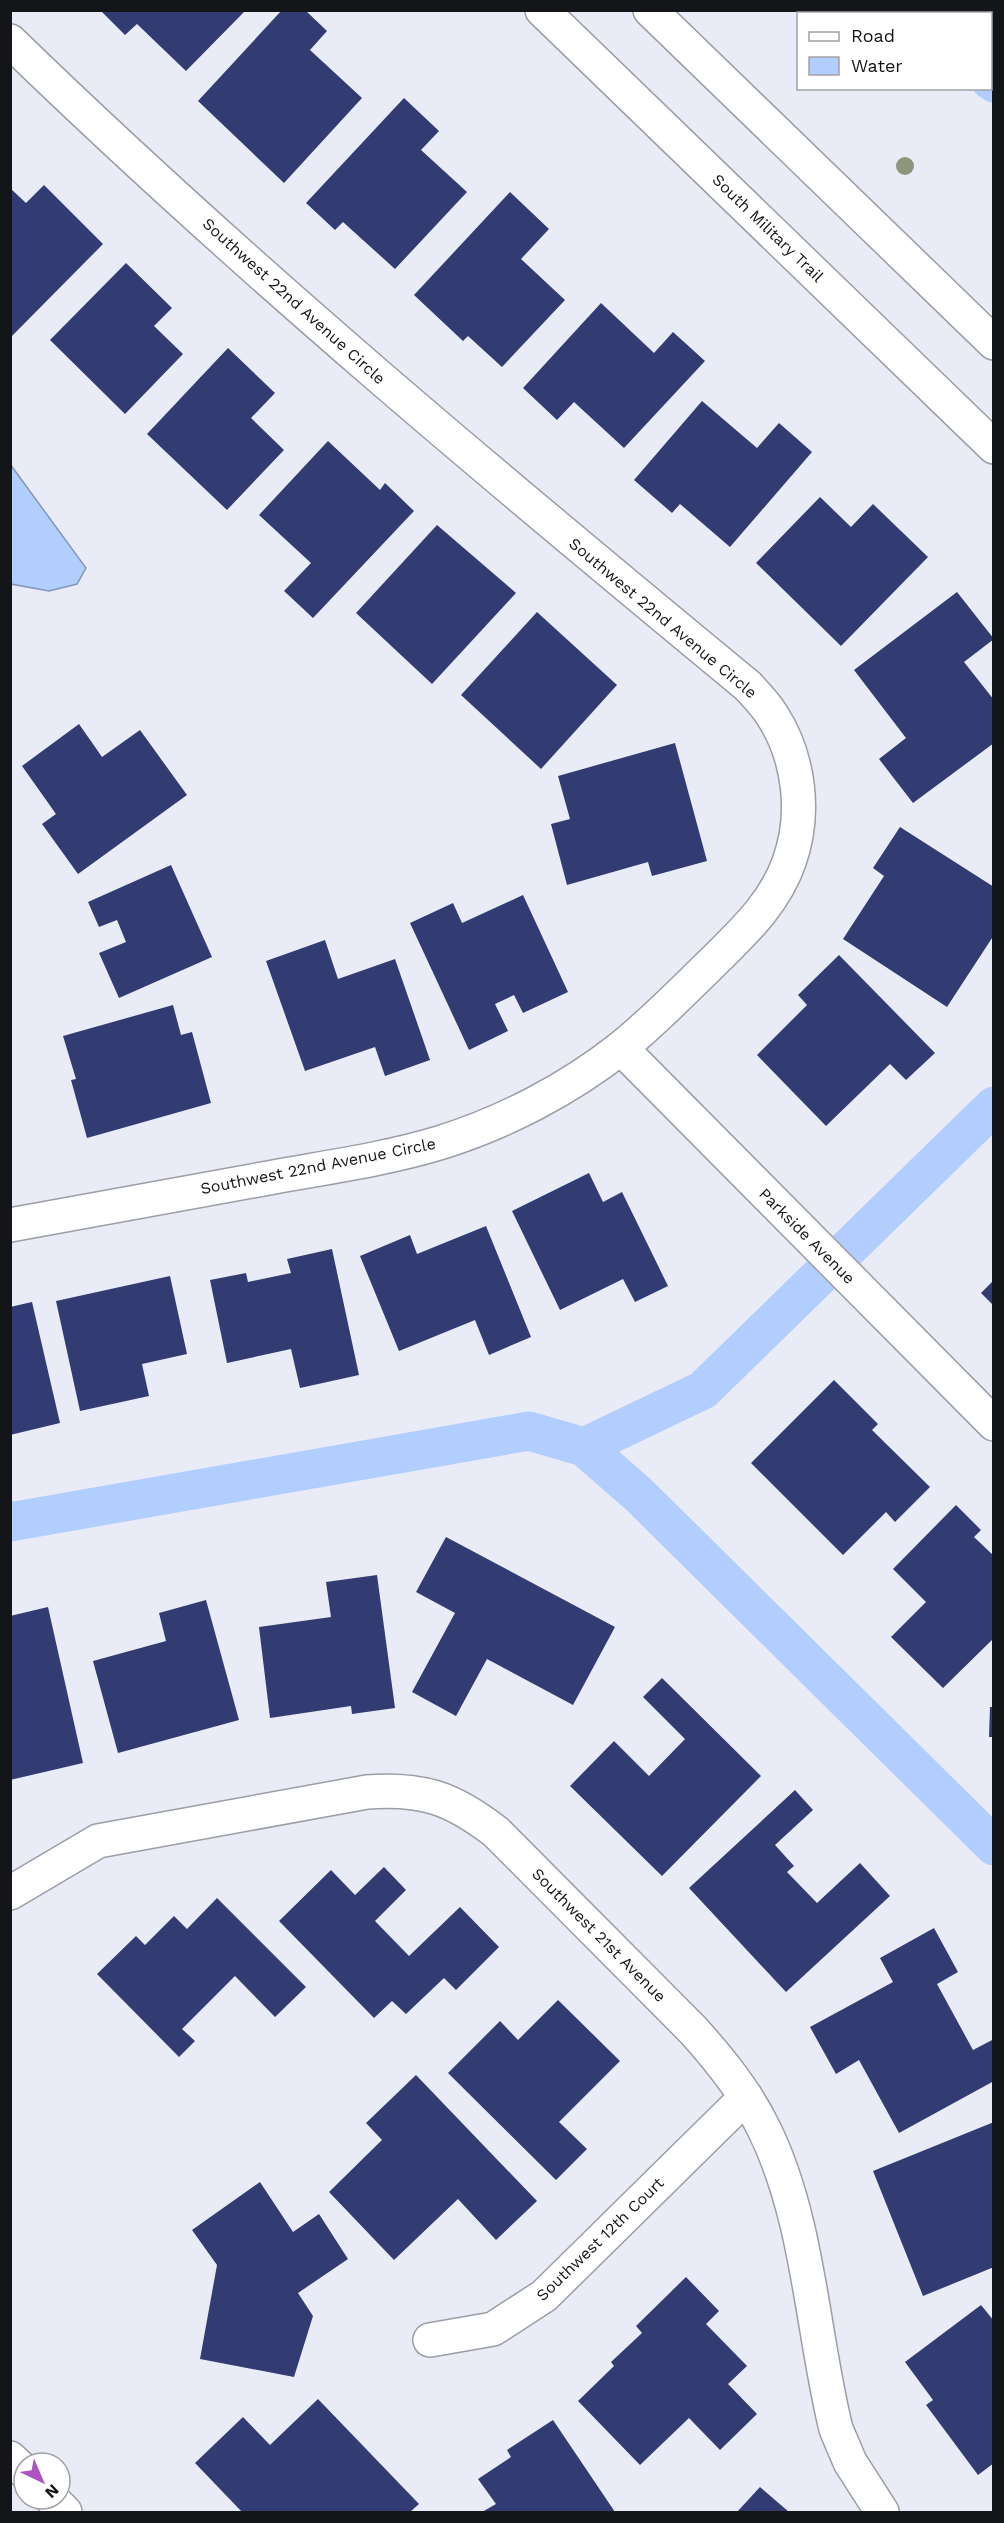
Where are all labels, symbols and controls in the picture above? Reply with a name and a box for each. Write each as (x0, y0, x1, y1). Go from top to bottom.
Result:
legend (797, 12, 992, 90)
text: Road (851, 25, 895, 46)
text: Water (851, 55, 903, 76)
street label: South Military Trail (708, 170, 828, 286)
street label: Southwest 22nd Avenue Circle (199, 214, 389, 388)
street label: Southwest 22nd Avenue Circle (565, 534, 761, 702)
street label: Southwest 22nd Avenue Circle (199, 1134, 437, 1198)
street label: Parkside Avenue (755, 1184, 859, 1288)
street label: Southwest 21st Avenue (528, 1864, 670, 2006)
street label: Southwest 12th Court (532, 2173, 668, 2305)
north arrow (12, 2451, 72, 2511)
text: N (41, 2480, 63, 2502)

